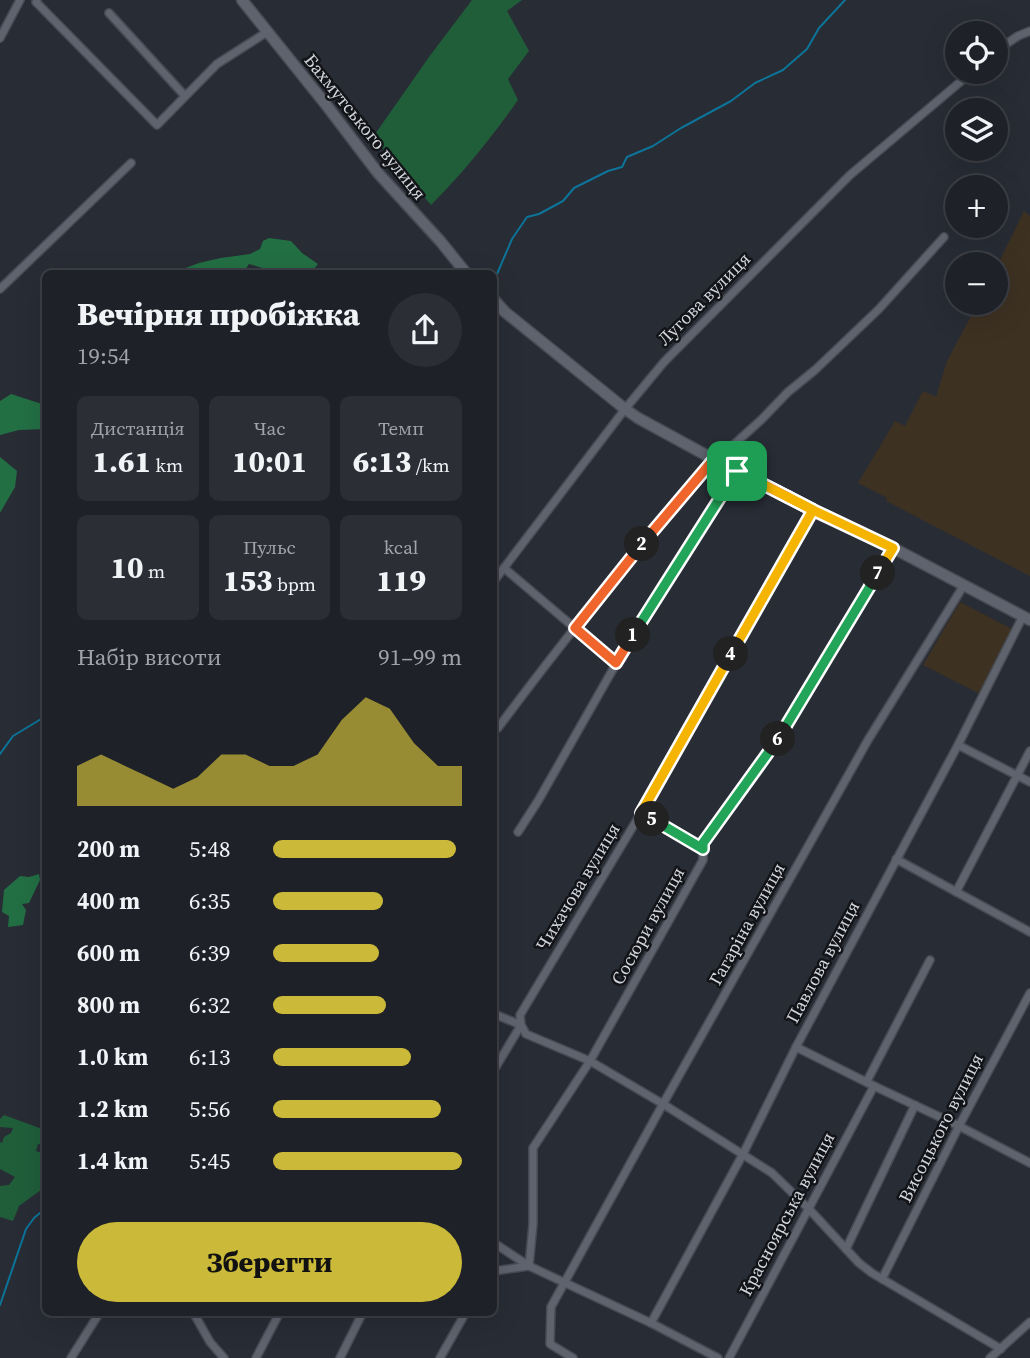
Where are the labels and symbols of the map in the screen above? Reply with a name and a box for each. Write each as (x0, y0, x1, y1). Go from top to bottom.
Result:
street label: Бахмутського вулиця (299, 48, 432, 205)
street label: Лугова вулиця (652, 247, 756, 351)
pin (707, 441, 767, 501)
pin: 2 (624, 526, 660, 562)
pin: 7 (860, 556, 896, 590)
pin: 1 (616, 618, 650, 652)
pin: 4 (714, 636, 748, 672)
pin: 6 (760, 722, 796, 756)
pin: 5 (634, 802, 670, 836)
street label: Чихачова вулиця (530, 818, 626, 955)
street label: Гагаріна вулиця (703, 858, 791, 989)
street label: Сосюри вулиця (605, 862, 690, 989)
street label: Павлова вулиця (780, 896, 865, 1027)
street label: Висоцького вулиця (892, 1049, 989, 1206)
street label: Красноярська вулиця (733, 1128, 840, 1300)

